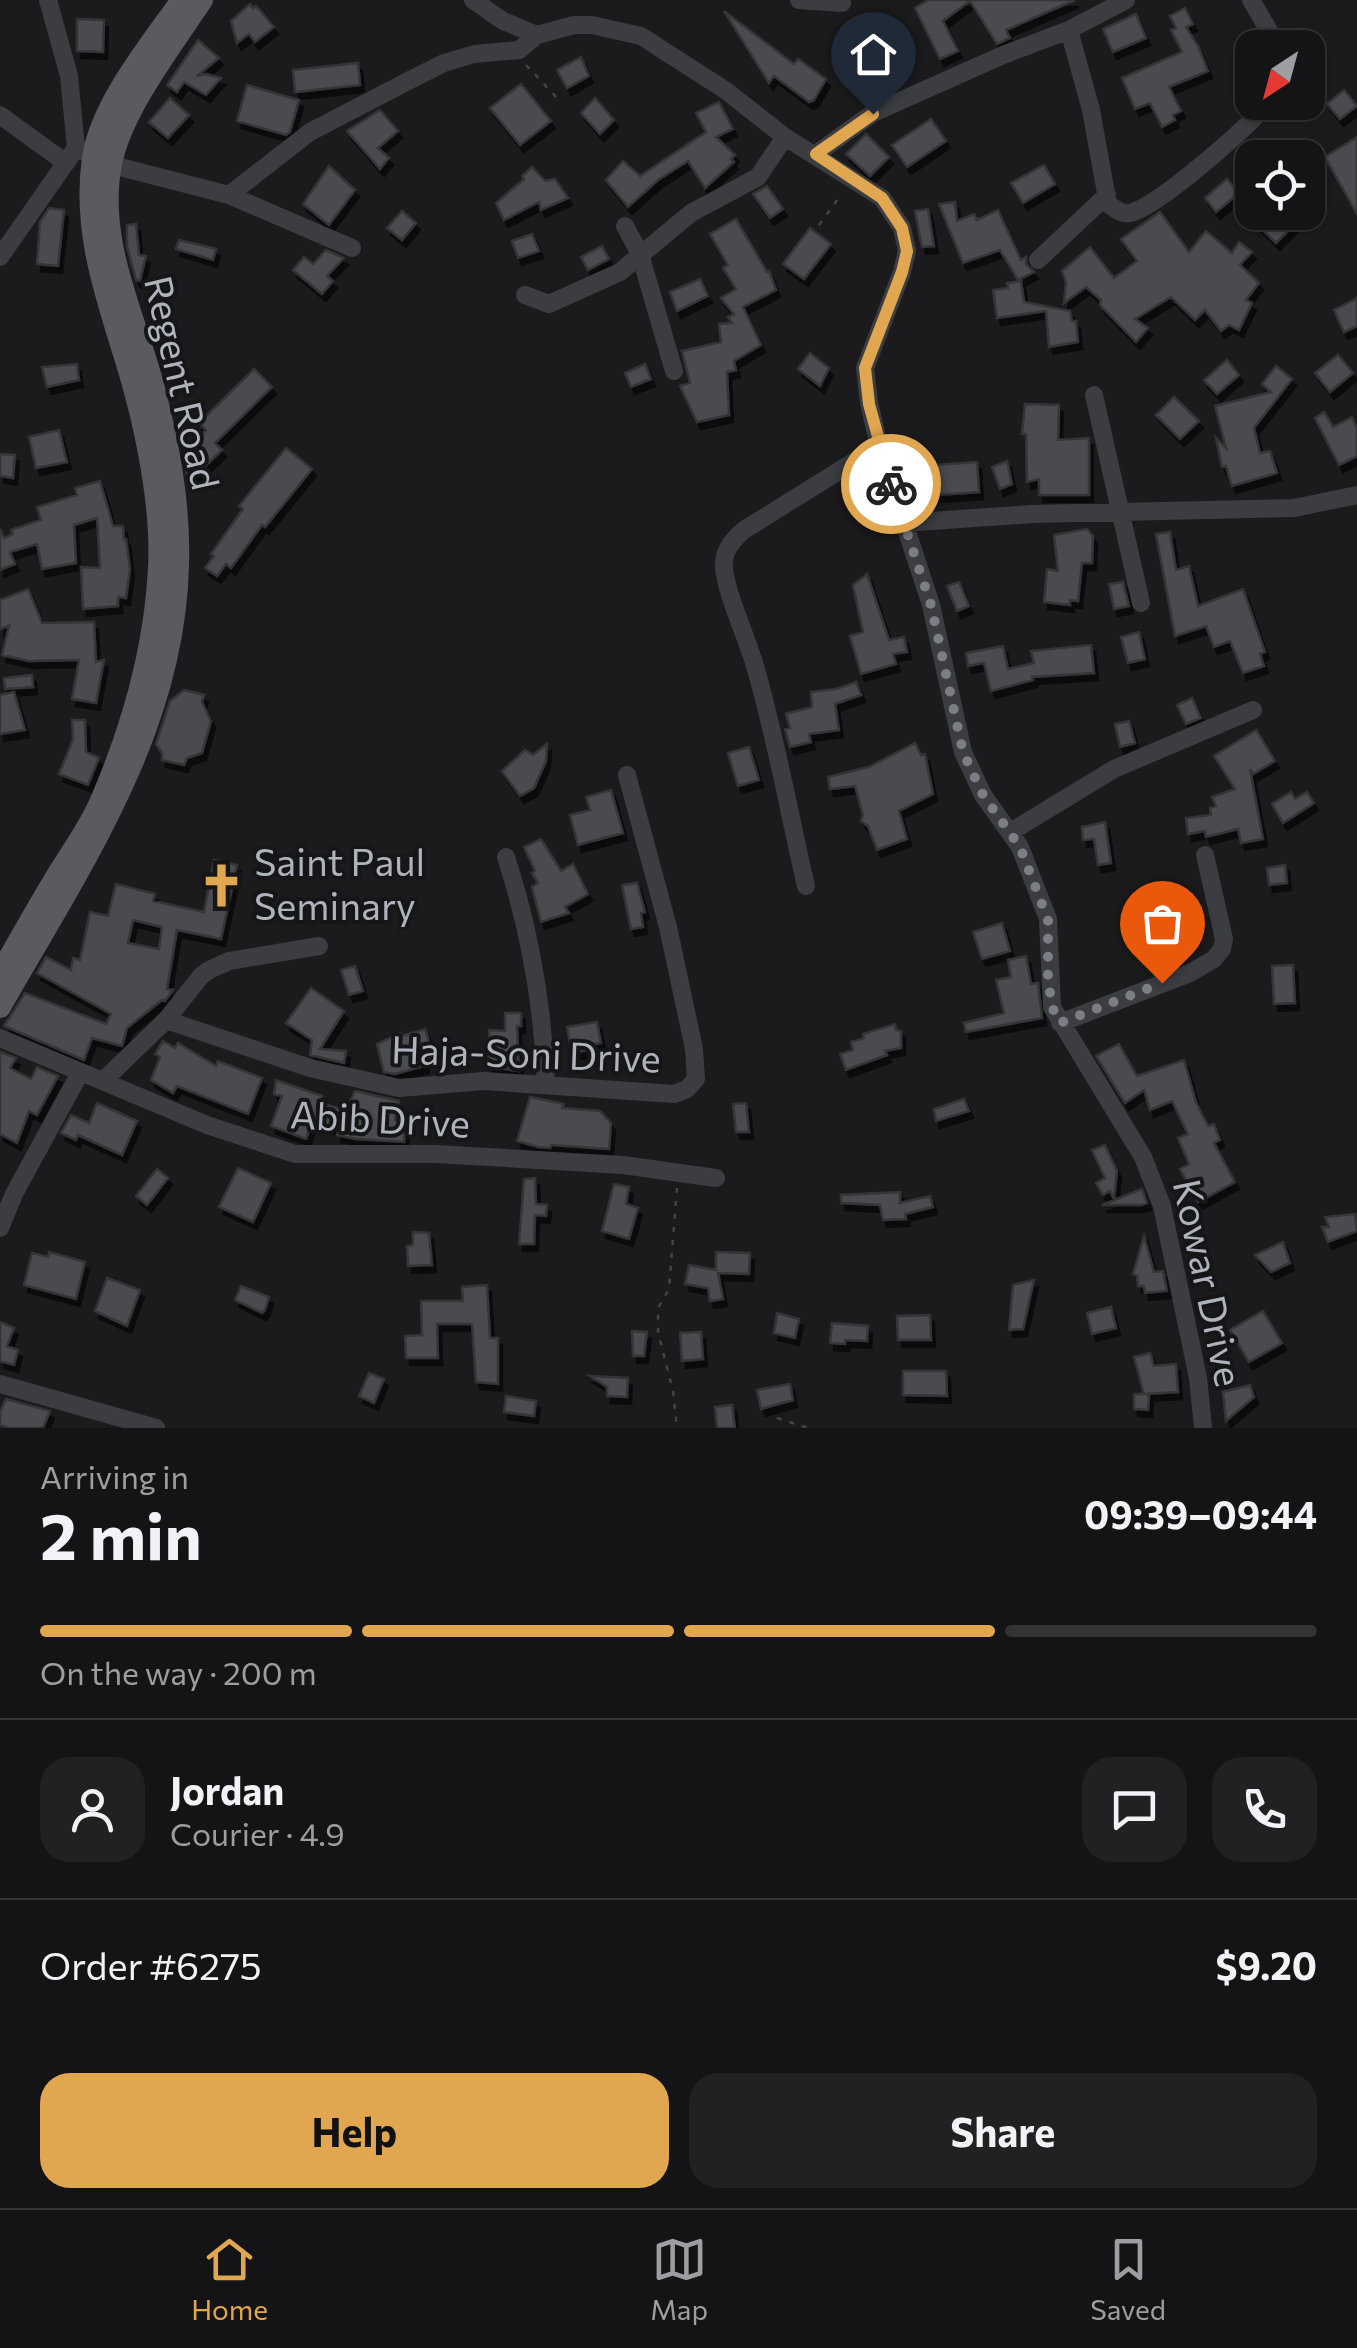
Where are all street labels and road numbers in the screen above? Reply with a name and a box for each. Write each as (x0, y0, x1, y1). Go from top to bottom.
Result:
street label: Regent Road (136, 271, 231, 494)
street label: Haja-Soni Drive (391, 1024, 662, 1081)
street label: Abib Drive (289, 1089, 471, 1146)
street label: Kowar Drive (1165, 1175, 1254, 1390)

